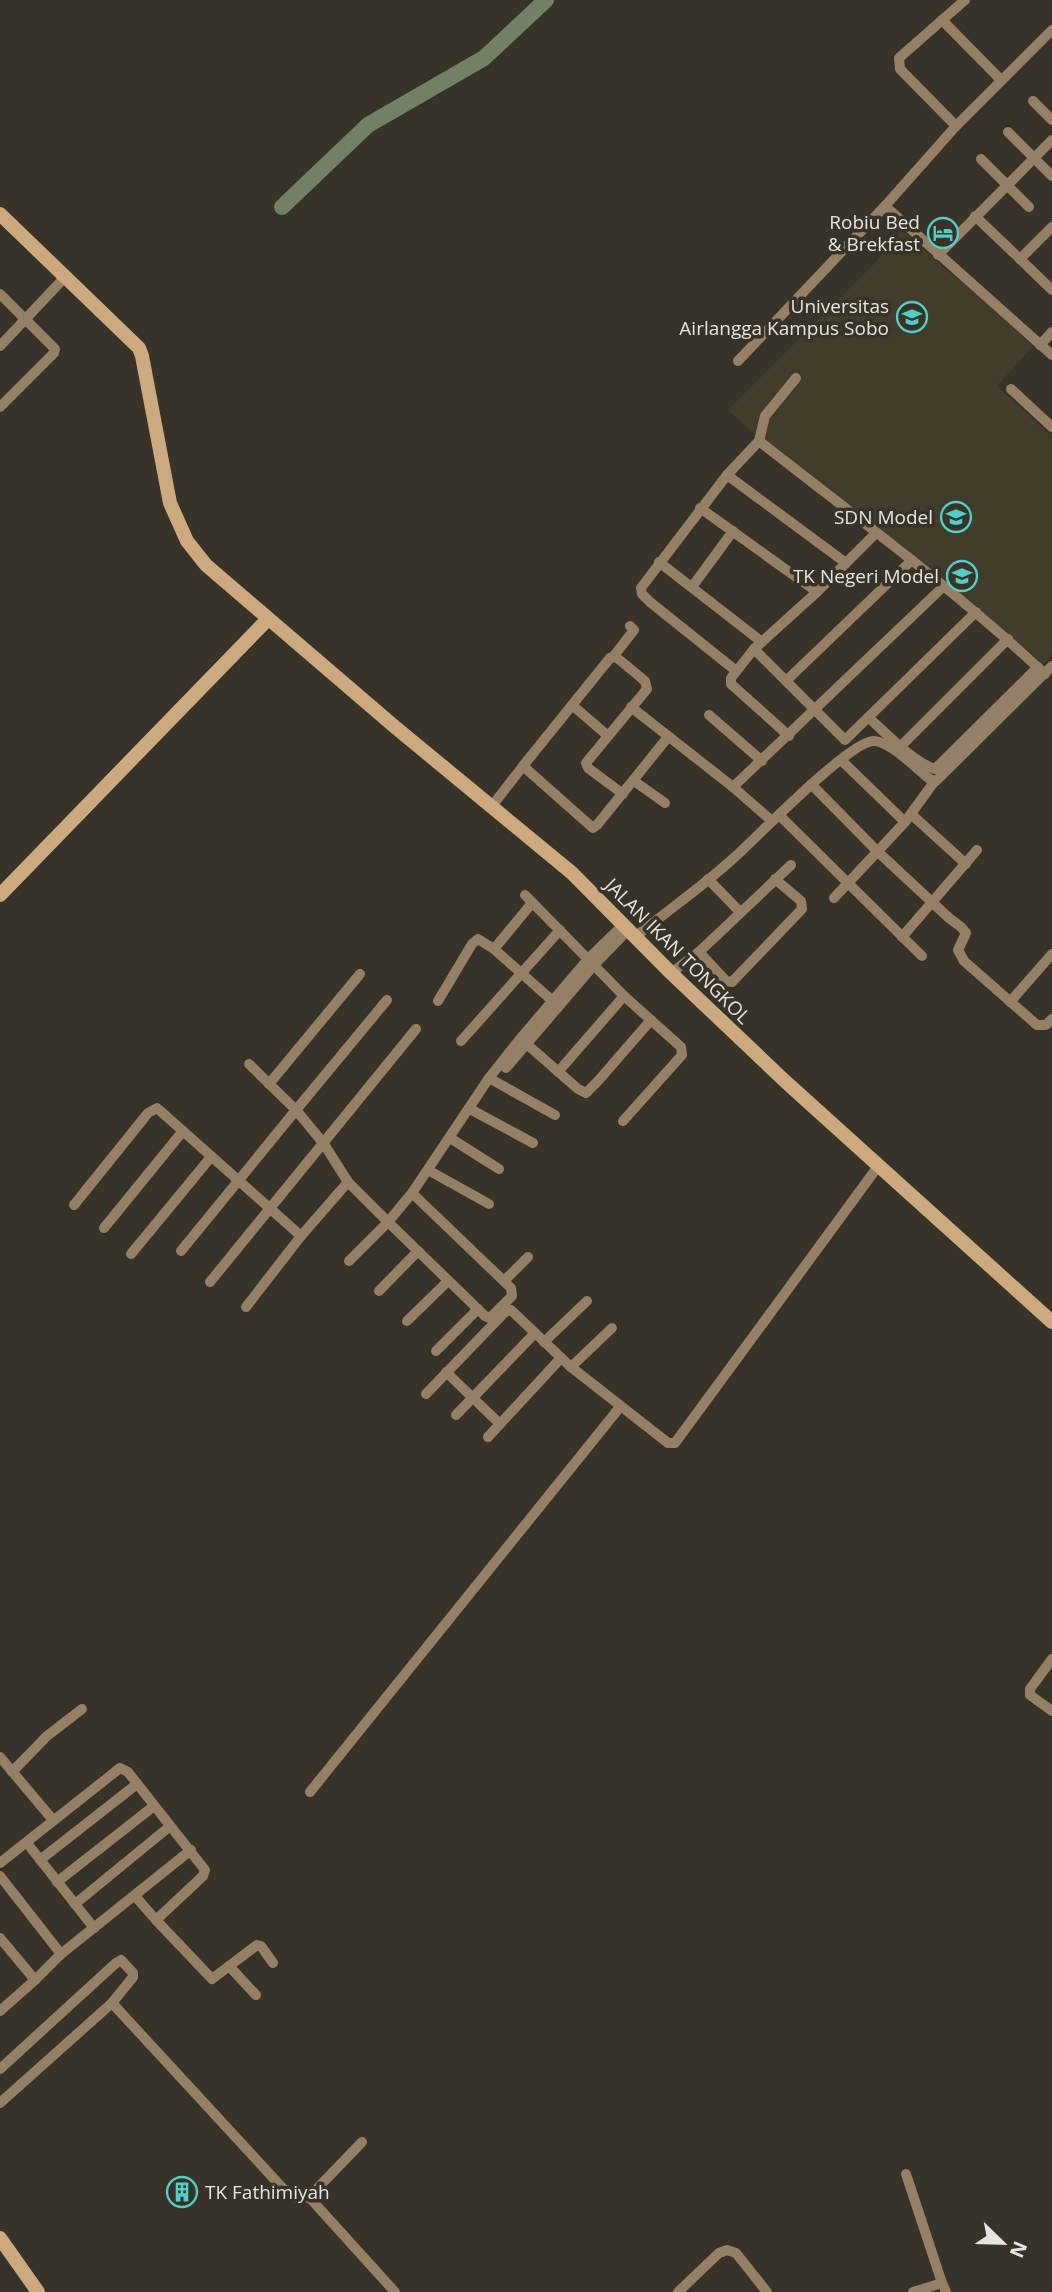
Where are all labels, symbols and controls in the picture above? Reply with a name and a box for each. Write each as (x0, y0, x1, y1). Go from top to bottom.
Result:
place label: Robiu Bed & Brekfast (828, 209, 920, 257)
hotel icon: Robiu Bed & Brekfast (926, 216, 960, 250)
place label: Universitas Airlangga Kampus Sobo (679, 293, 889, 341)
school or university icon: Universitas Airlangga Kampus Sobo (895, 300, 929, 334)
school or university icon: SDN Model (939, 500, 973, 534)
place label: SDN Model (834, 504, 933, 530)
school or university icon: TK Negeri Model (945, 559, 979, 593)
place label: TK Negeri Model (793, 563, 939, 589)
street label: JALAN IKAN TONGKOL (598, 871, 757, 1030)
building icon: TK Fathimiyah (165, 2175, 199, 2209)
place label: TK Fathimiyah (205, 2179, 330, 2205)
north arrow (968, 2208, 1038, 2278)
text: N (1004, 2237, 1034, 2262)

